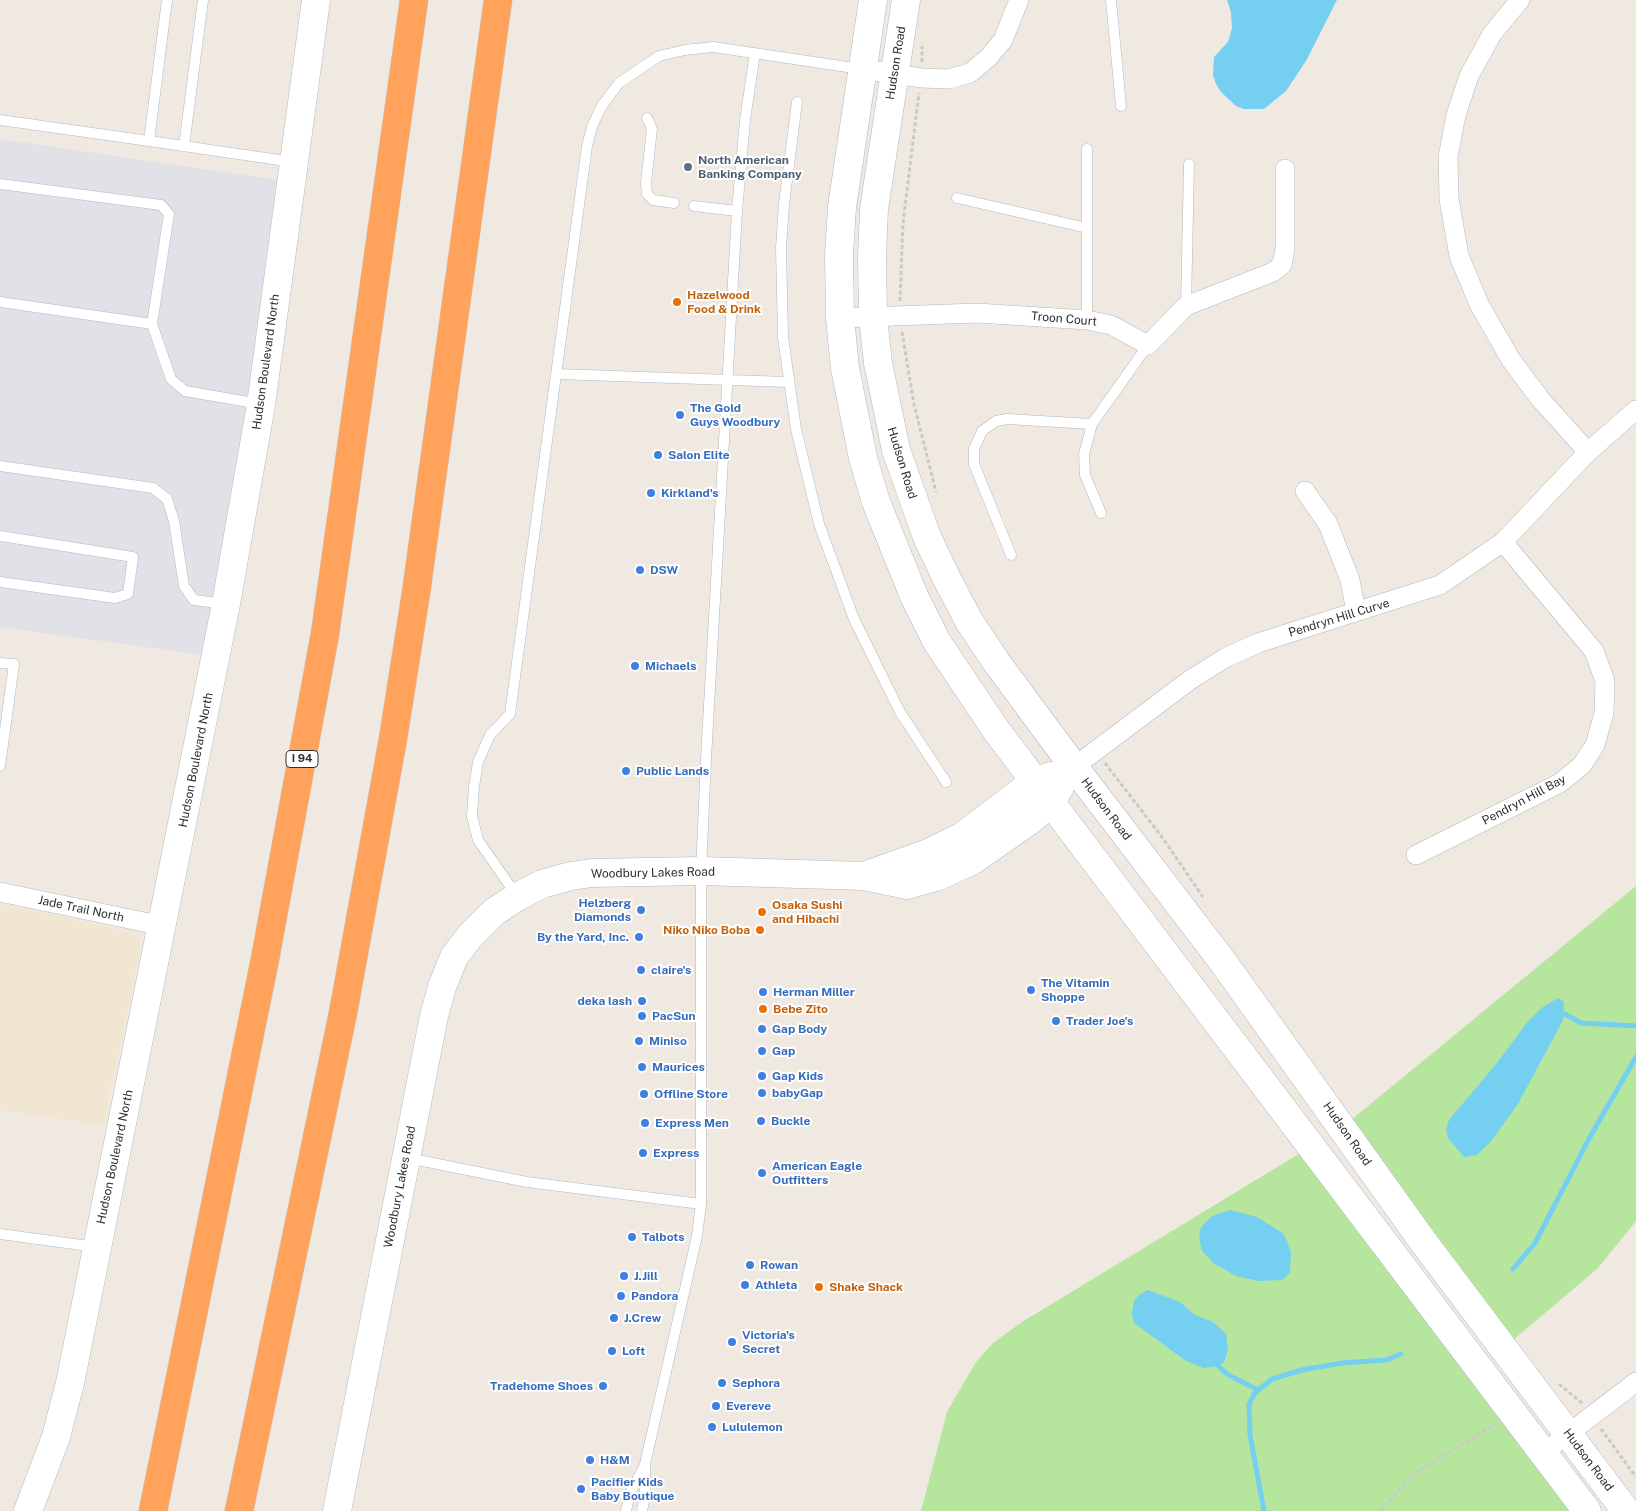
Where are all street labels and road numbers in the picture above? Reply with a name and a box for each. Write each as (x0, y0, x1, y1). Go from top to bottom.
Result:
street label: Hudson Road (883, 25, 909, 101)
street label: Hudson Boulevard North (249, 293, 283, 431)
street label: Troon Court (1031, 309, 1097, 329)
street label: Hudson Road (884, 425, 920, 501)
street label: Pendryn Hill Curve (1287, 596, 1391, 640)
street label: Hudson Boulevard North (176, 691, 216, 829)
road number: I 94 (286, 751, 318, 768)
street label: Pendryn Hill Bay (1480, 772, 1568, 828)
street label: Hudson Road (1078, 775, 1134, 843)
street label: Woodbury Lakes Road (591, 865, 715, 881)
street label: Jade Trail North (37, 893, 125, 925)
street label: Hudson Boulevard North (94, 1089, 136, 1225)
street label: Hudson Road (1320, 1099, 1374, 1169)
street label: Woodbury Lakes Road (381, 1125, 419, 1249)
street label: Hudson Road (1560, 1426, 1616, 1494)

